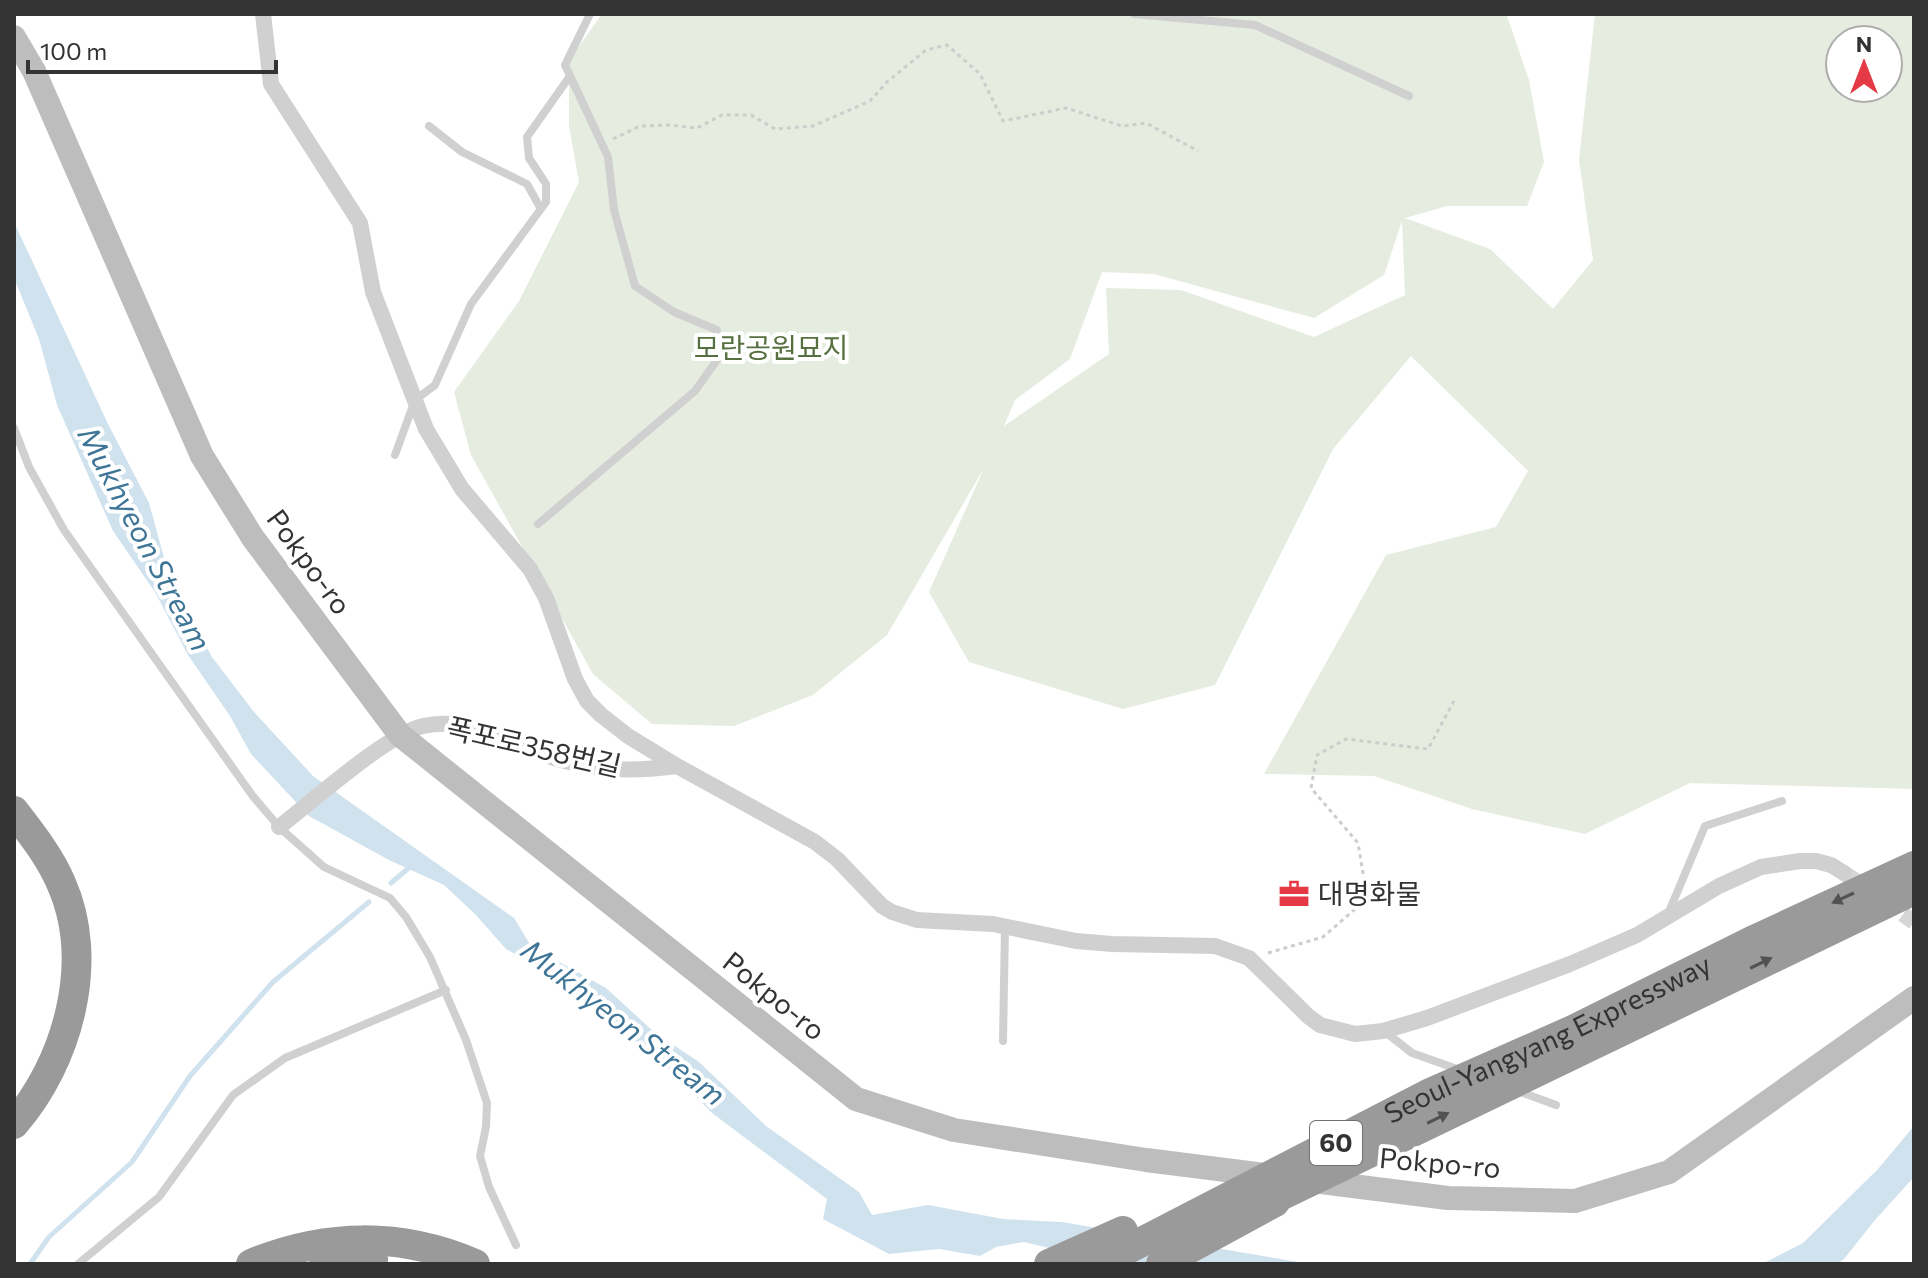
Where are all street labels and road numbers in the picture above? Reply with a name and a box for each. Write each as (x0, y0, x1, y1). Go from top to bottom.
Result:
street label: Pokpo-ro (260, 502, 359, 621)
street label: 폭포로358번길 (444, 709, 625, 783)
street label: Pokpo-ro (717, 944, 833, 1047)
street label: Seoul-Yangyang Expressway (1378, 946, 1716, 1130)
road number: 60 (1310, 1121, 1362, 1165)
street label: Pokpo-ro (1378, 1140, 1502, 1184)

